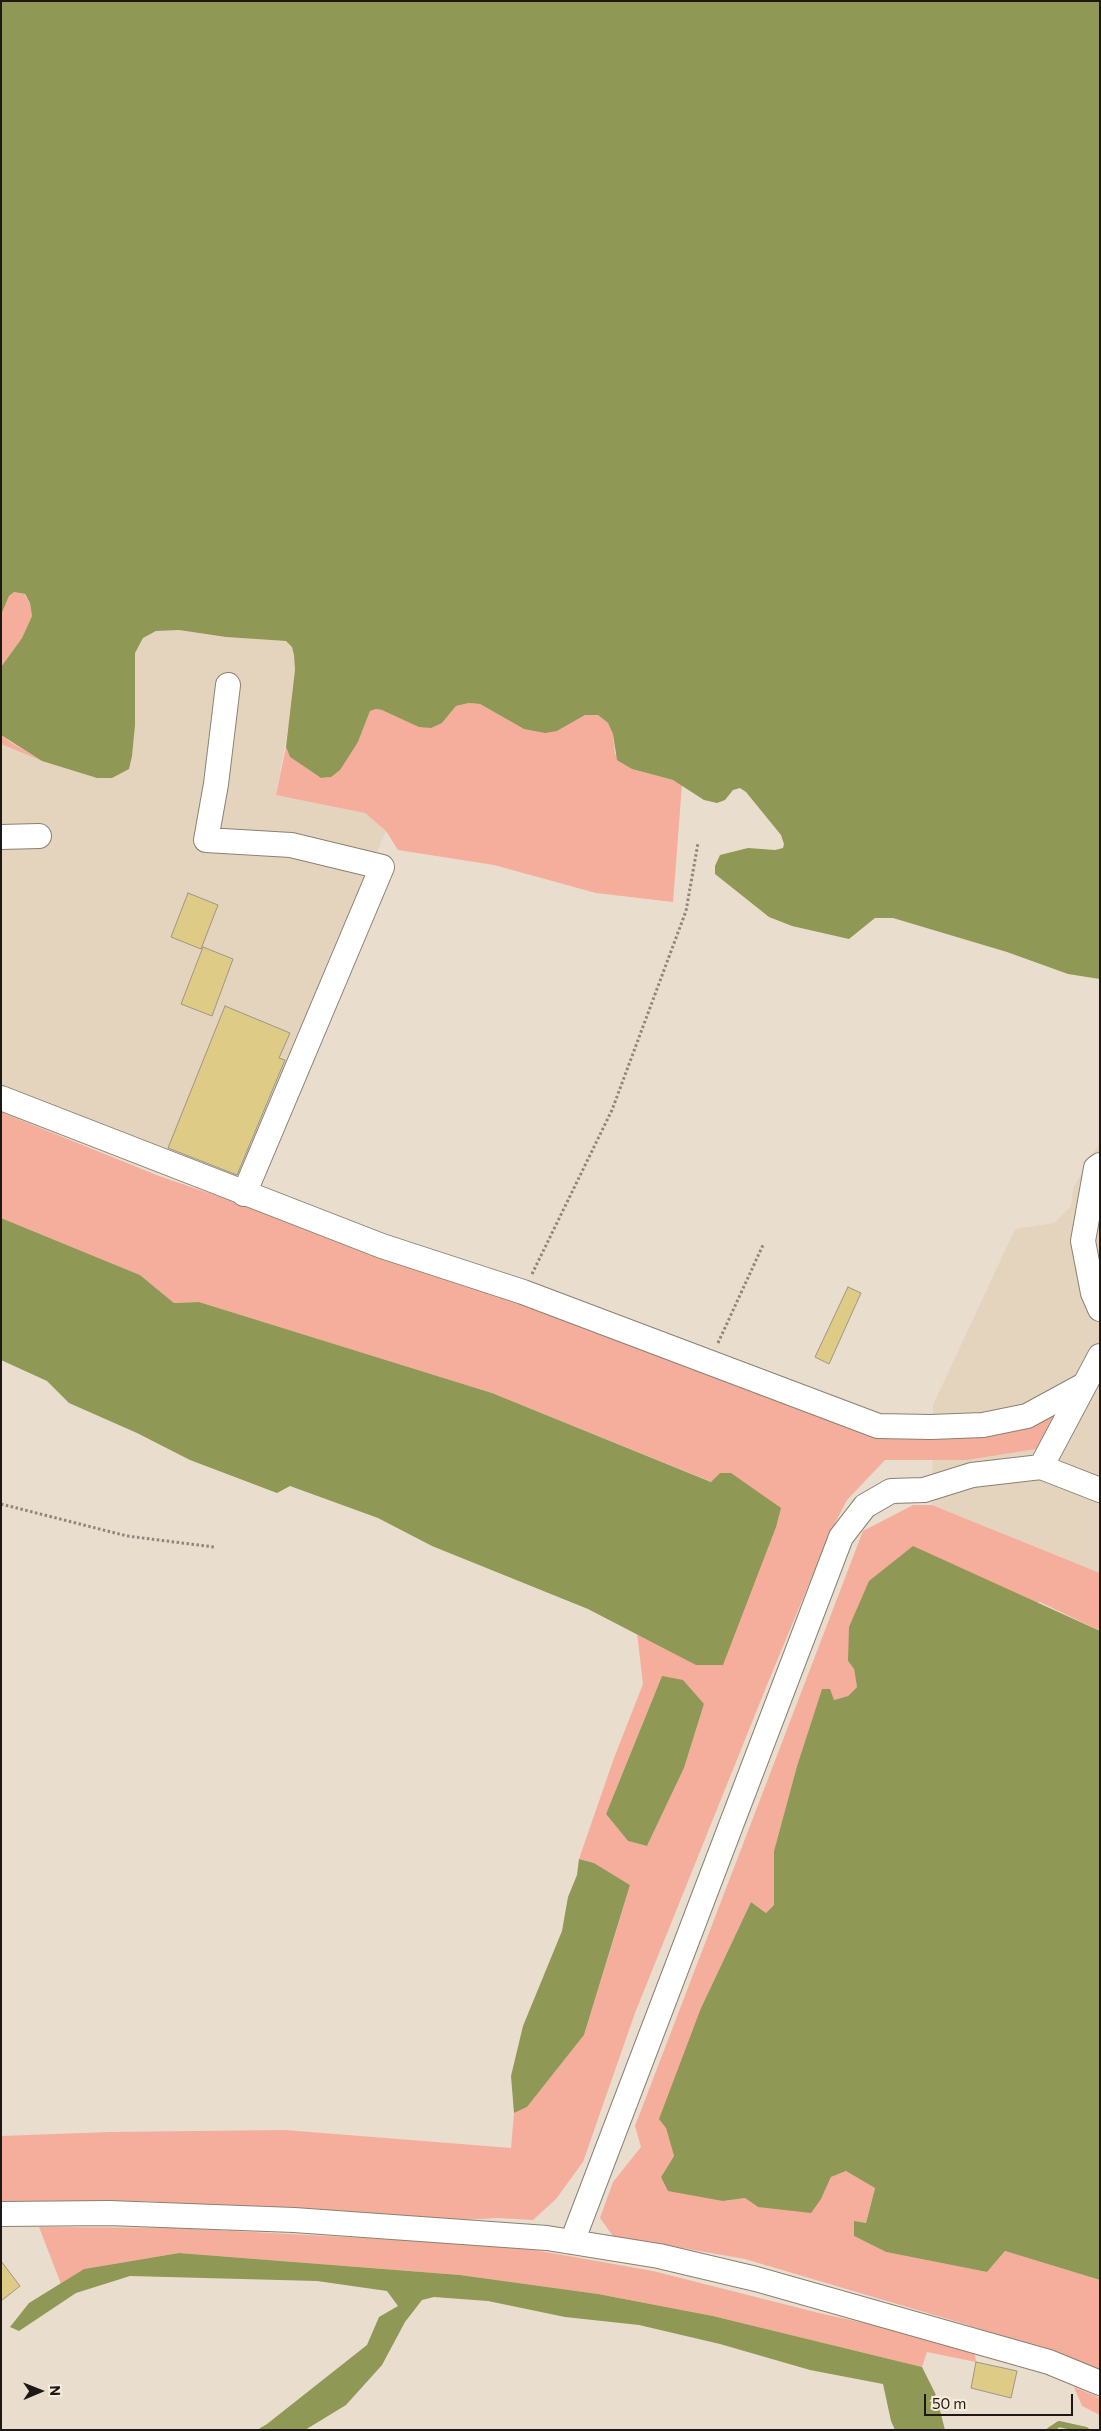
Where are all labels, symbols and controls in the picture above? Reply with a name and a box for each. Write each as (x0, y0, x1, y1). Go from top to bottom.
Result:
north arrow (15, 2366, 65, 2416)
scale bar (926, 2384, 1075, 2416)
text: N (47, 2385, 64, 2396)
text: 50 m (932, 2394, 966, 2412)

